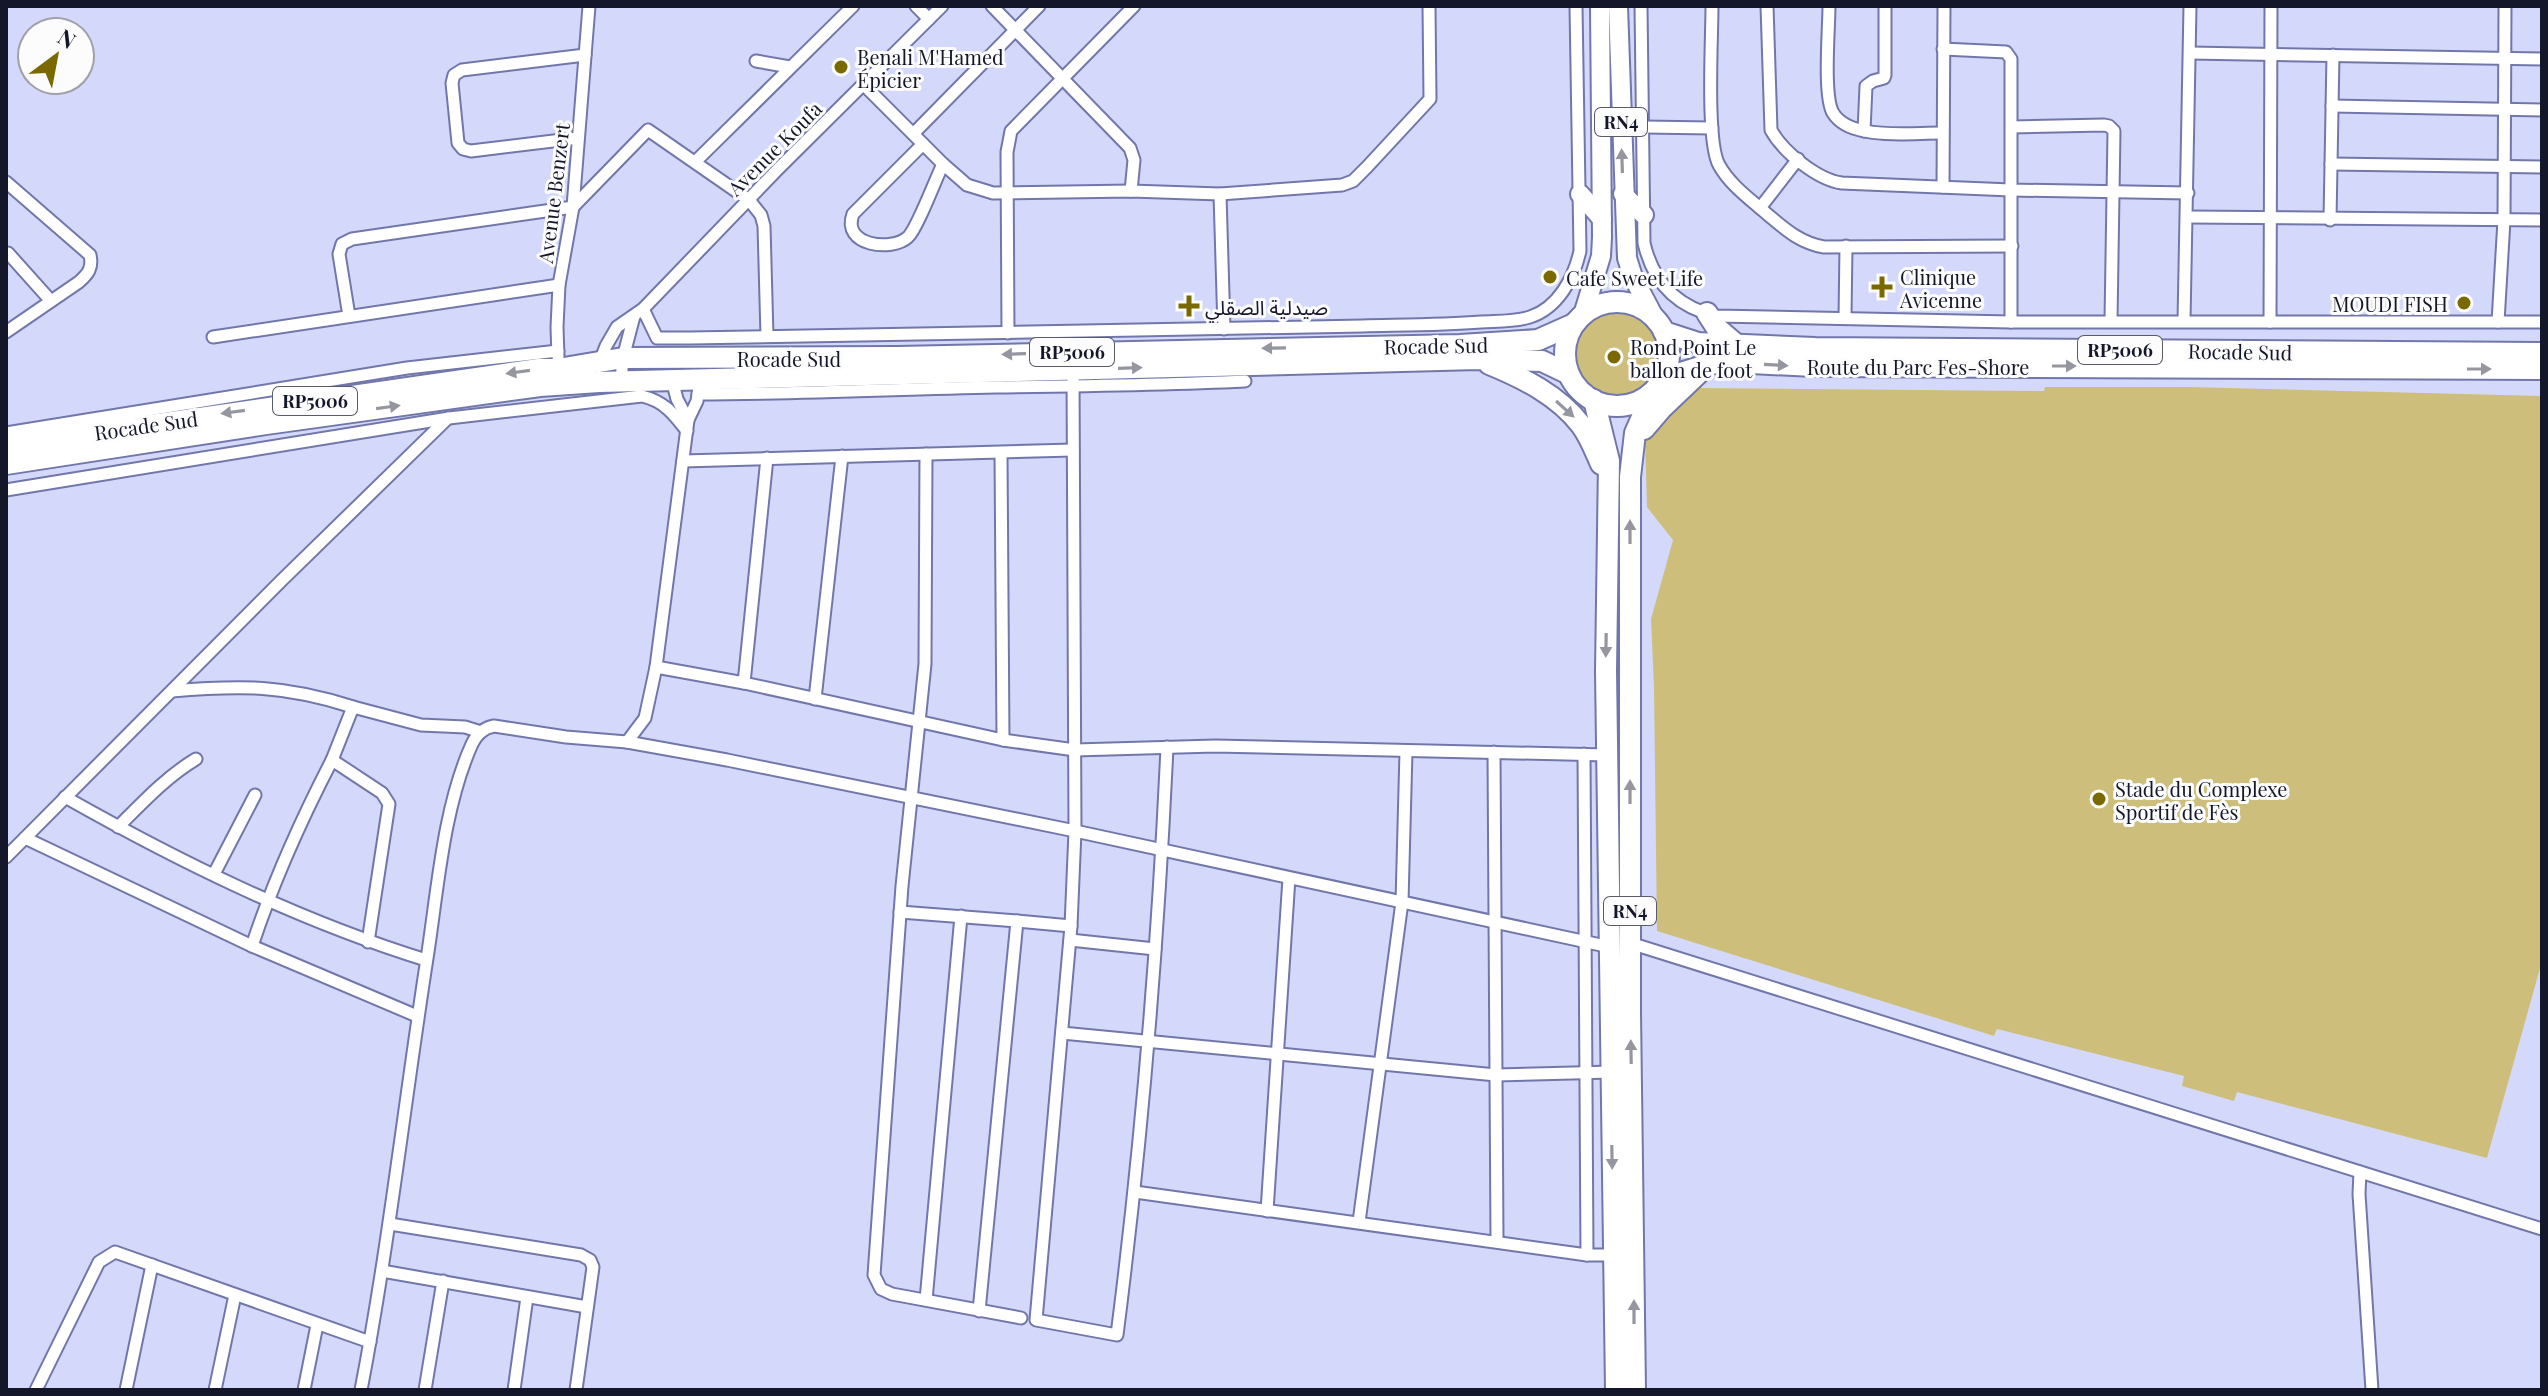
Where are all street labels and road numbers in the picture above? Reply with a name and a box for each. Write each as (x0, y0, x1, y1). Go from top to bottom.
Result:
street label: Avenue Koufa (720, 95, 827, 202)
road number: RN4 (1595, 108, 1647, 136)
street label: Avenue Benzert (531, 120, 575, 266)
street label: Rocade Sud (1384, 331, 1489, 359)
road number: RP5006 (2078, 336, 2162, 364)
street label: Rocade Sud (2188, 337, 2293, 365)
road number: RP5006 (1030, 338, 1114, 366)
street label: Rocade Sud (737, 345, 842, 372)
street label: Route du Parc Fes-Shore (1807, 353, 2029, 380)
road number: RP5006 (273, 387, 357, 415)
street label: Rocade Sud (92, 404, 200, 446)
road number: RN4 (1604, 897, 1656, 925)

